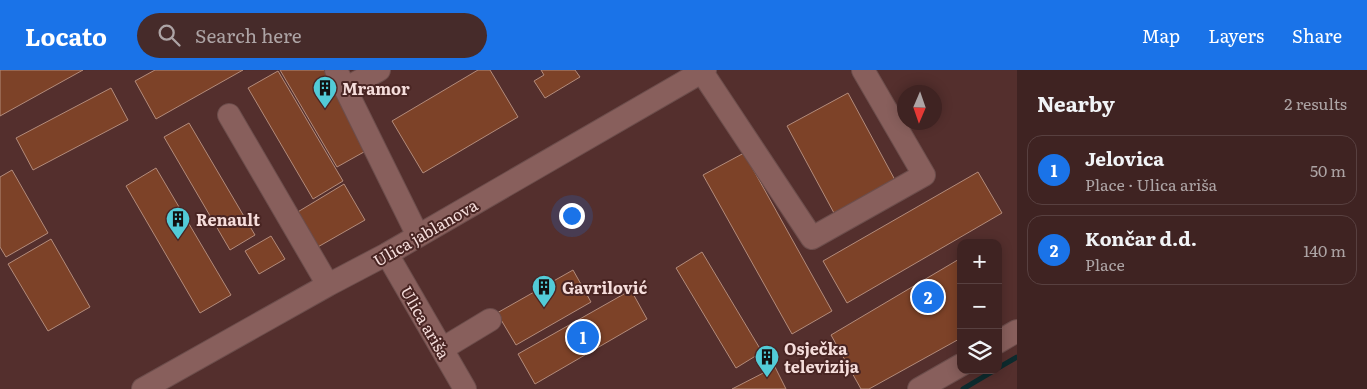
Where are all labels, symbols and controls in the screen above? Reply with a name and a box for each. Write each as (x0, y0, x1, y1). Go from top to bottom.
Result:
search box (137, 13, 487, 58)
text: Locato (25, 18, 107, 53)
icon: search (155, 21, 183, 49)
text: Search here (195, 21, 302, 49)
text: Map (1142, 22, 1180, 49)
text: Layers (1208, 22, 1264, 49)
text: Share (1292, 22, 1342, 49)
building icon: Mramor (312, 75, 338, 109)
place label: Mramor (342, 76, 410, 100)
north arrow (897, 85, 942, 130)
text: Nearby (1037, 87, 1115, 118)
text: 2 results (1284, 91, 1347, 115)
text: Jelovica (1085, 144, 1164, 172)
text: 1 (1051, 158, 1057, 182)
text: 50 m (1310, 158, 1346, 182)
text: Place · Ulica ariša (1085, 172, 1217, 196)
street label: Ulica jablanova (368, 192, 482, 272)
your location (559, 203, 585, 229)
building icon: Renault (165, 206, 191, 240)
place label: Renault (196, 207, 260, 231)
text: Končar d.d. (1085, 224, 1197, 252)
text: 2 (1050, 238, 1058, 262)
text: 140 m (1303, 238, 1346, 262)
map controls (957, 239, 1002, 374)
button: + (957, 239, 1002, 284)
text: Place (1085, 252, 1125, 276)
building icon: Gavrilović (531, 274, 557, 308)
place label: Gavrilović (562, 275, 647, 299)
pin: 2 (912, 278, 944, 316)
street label: Ulica ariša (395, 281, 457, 363)
button: − (957, 284, 1002, 329)
pin: 1 (567, 318, 599, 356)
button: layers (957, 329, 1002, 374)
place label: Osječka televizija (784, 336, 860, 378)
building icon: Osječka televizija (754, 344, 780, 378)

